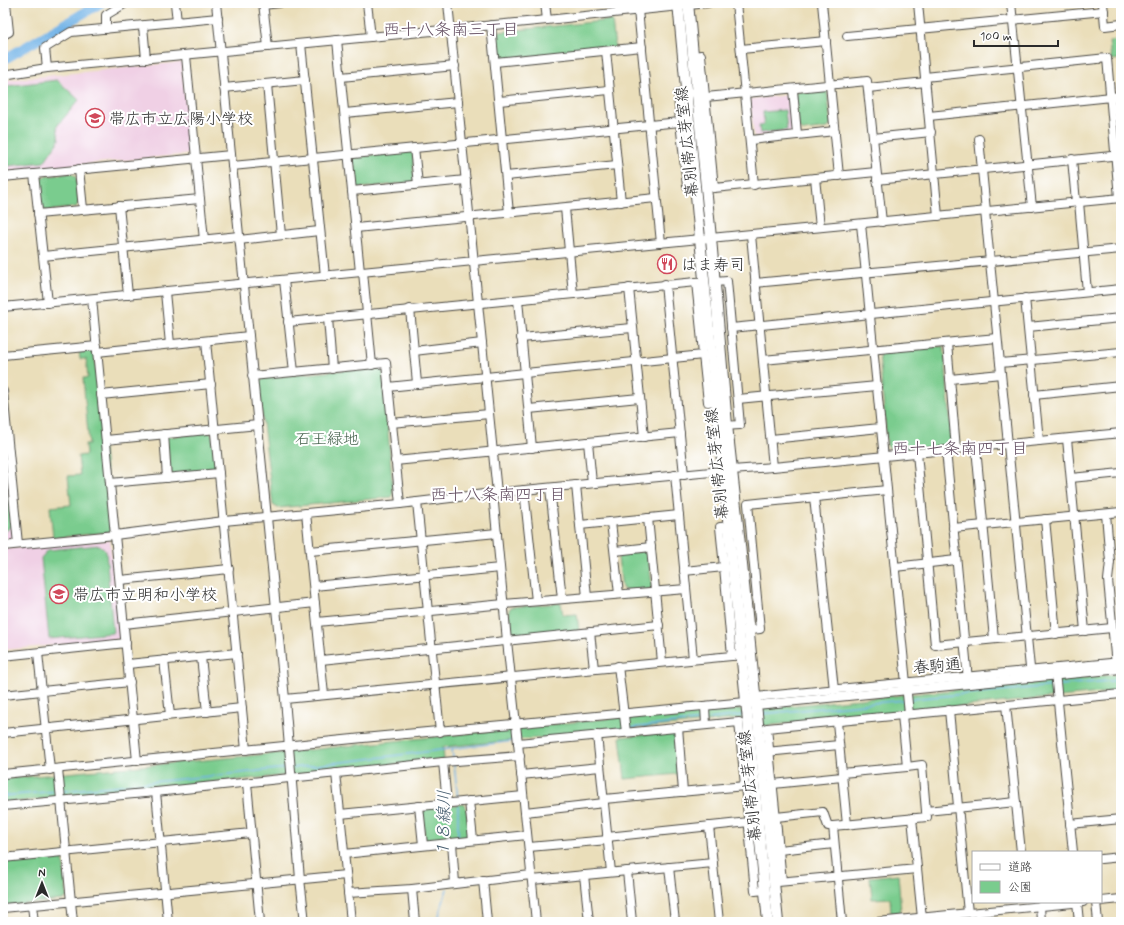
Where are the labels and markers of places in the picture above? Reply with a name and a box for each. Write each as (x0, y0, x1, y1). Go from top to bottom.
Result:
school or university icon: 帯広市立広陽小学校 (84, 107, 106, 129)
place label: 帯広市立広陽小学校 (109, 109, 253, 130)
restaurant icon: はま寿司 (656, 253, 678, 275)
place label: はま寿司 (681, 255, 745, 276)
school or university icon: 帯広市立明和小学校 (48, 583, 70, 605)
place label: 帯広市立明和小学校 (73, 585, 217, 606)

